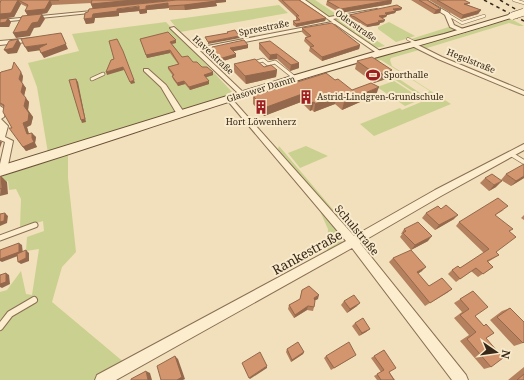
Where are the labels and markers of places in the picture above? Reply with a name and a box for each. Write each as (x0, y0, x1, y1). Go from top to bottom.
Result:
sports icon: Sporthalle (365, 67, 381, 83)
place label: Sporthalle (384, 68, 428, 81)
building icon: Astrid-Lindgren-Grundschule (298, 89, 314, 105)
place label: Astrid-Lindgren-Grundschule (317, 90, 444, 103)
building icon: Hort Löwenherz (253, 99, 269, 115)
place label: Hort Löwenherz (226, 115, 297, 128)

